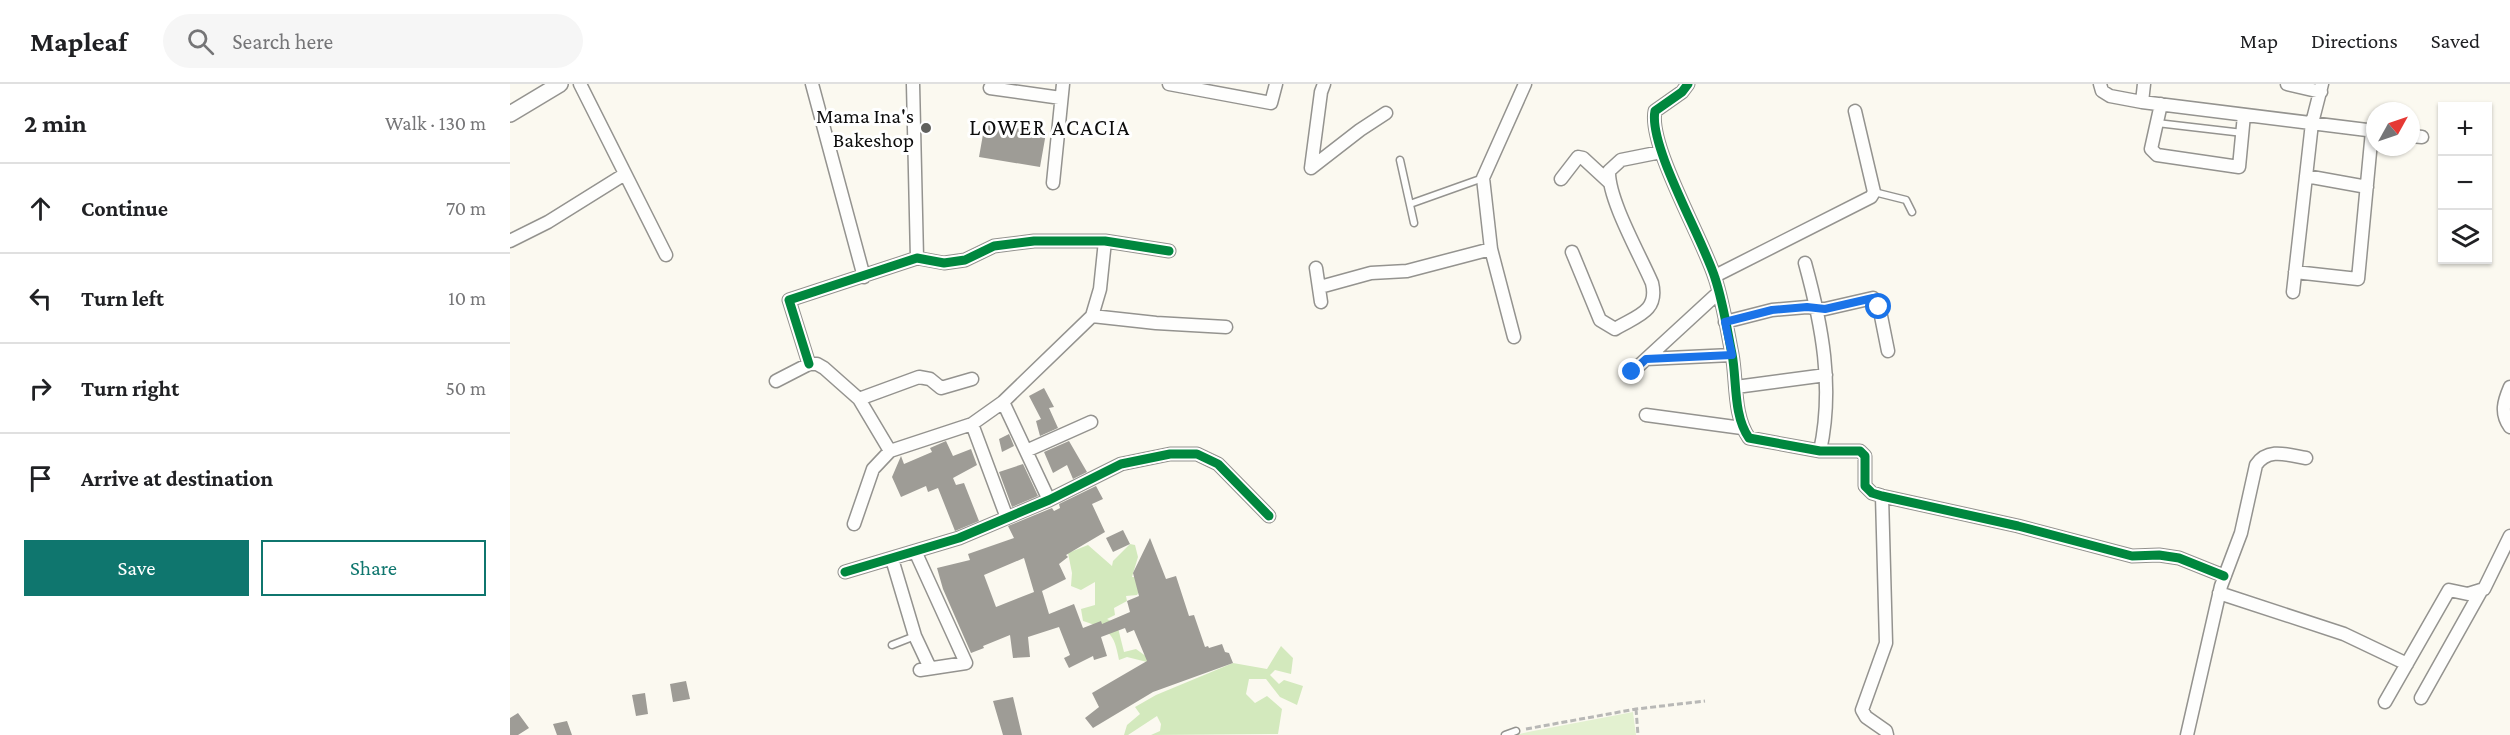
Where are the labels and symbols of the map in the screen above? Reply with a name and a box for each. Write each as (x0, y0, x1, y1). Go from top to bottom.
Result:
north arrow (2366, 102, 2420, 156)
place label: Mama Ina's Bakeshop (816, 104, 914, 152)
district label: LOWER ACACIA (969, 115, 1131, 140)
marker: Mama Ina's Bakeshop (919, 121, 933, 135)
route start (1865, 293, 1891, 319)
route end (1618, 358, 1644, 384)

